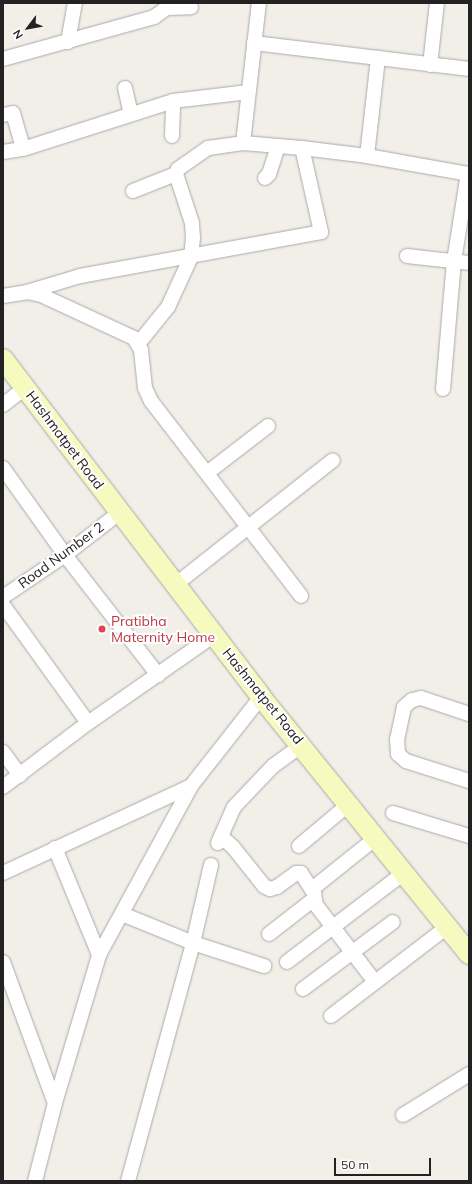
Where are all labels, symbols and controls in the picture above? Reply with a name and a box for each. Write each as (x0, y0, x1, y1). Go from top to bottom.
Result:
north arrow (8, 8, 48, 48)
text: N (10, 27, 26, 42)
street label: Hashmatpet Road (23, 388, 107, 492)
street label: Road Number 2 (15, 518, 107, 592)
place label: Pratibha Maternity Home (111, 613, 215, 646)
marker: Pratibha Maternity Home (96, 623, 108, 635)
street label: Hashmatpet Road (219, 645, 307, 747)
scale bar (336, 1150, 433, 1176)
text: 50 m (341, 1157, 369, 1172)

